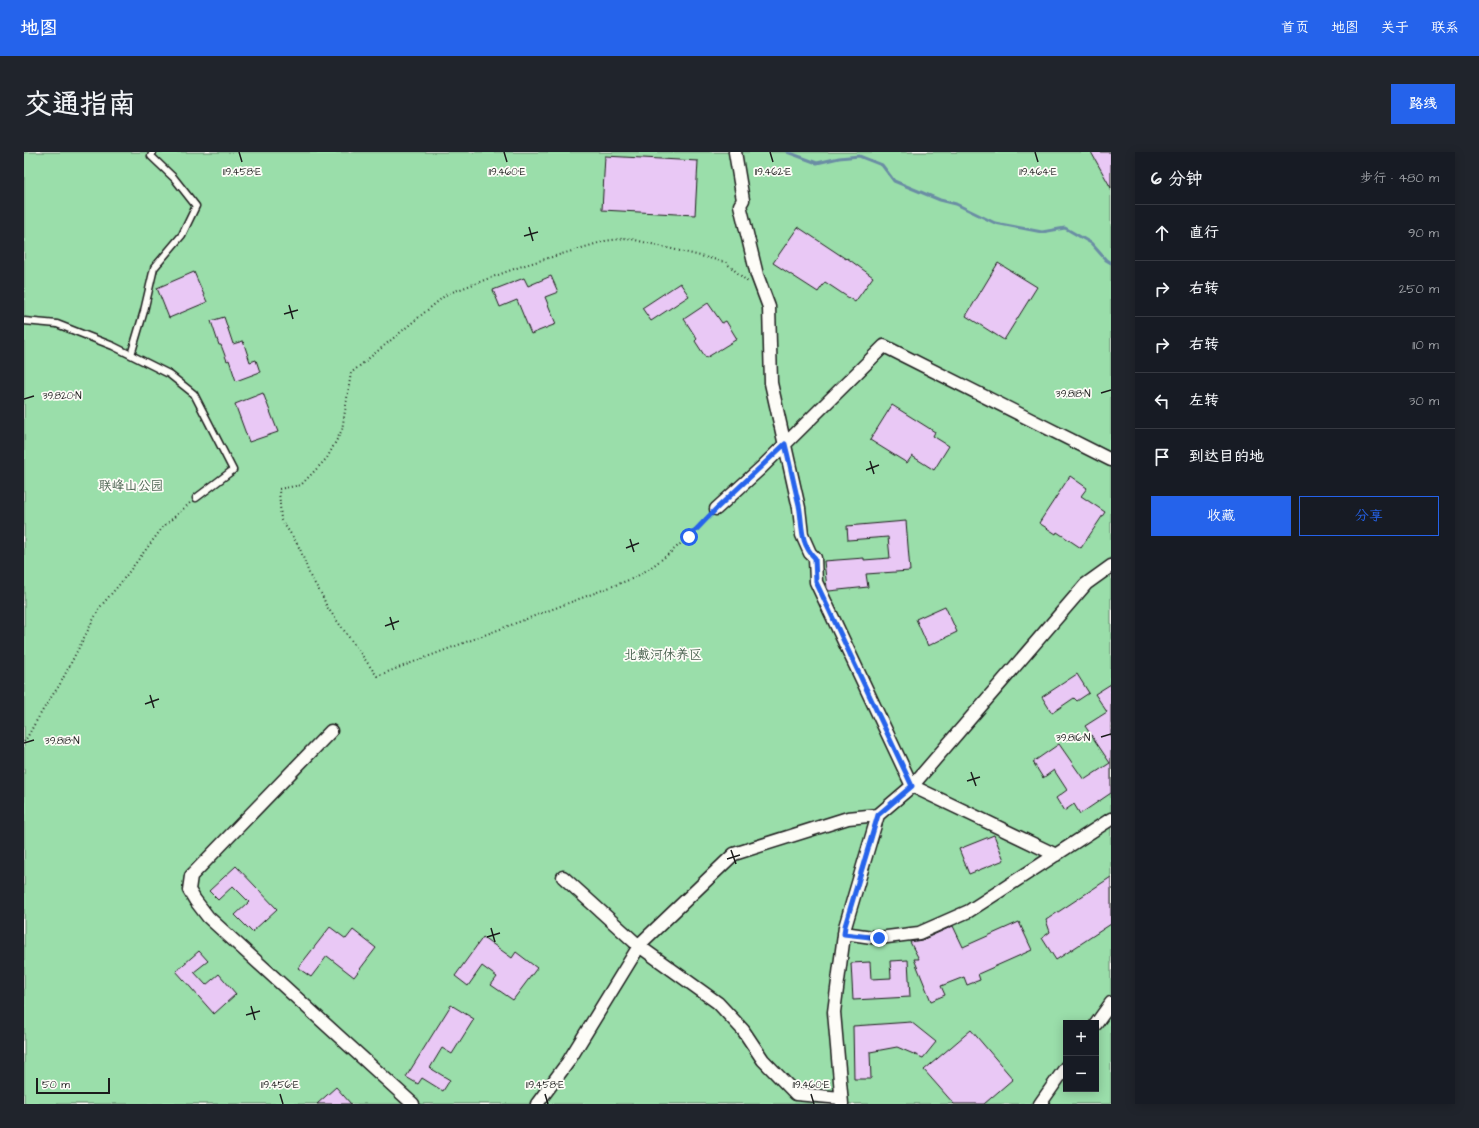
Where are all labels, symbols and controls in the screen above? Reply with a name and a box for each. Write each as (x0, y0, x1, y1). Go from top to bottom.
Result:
text: 地图 (20, 15, 58, 42)
text: 首页 (1281, 18, 1309, 38)
text: 地图 (1331, 18, 1359, 38)
text: 关于 (1381, 18, 1409, 38)
text: 联系 (1431, 18, 1459, 38)
button: 路线 (1391, 84, 1455, 124)
text: 交通指南 (24, 85, 136, 124)
text: 119.458°E (223, 165, 261, 179)
text: 119.460°E (488, 165, 526, 179)
text: 119.462°E (755, 165, 791, 179)
text: 119.464°E (1019, 165, 1057, 179)
text: 6 分钟 (1151, 167, 1202, 191)
text: 步行 · 480 m (1360, 169, 1439, 187)
icon: ahead (1151, 222, 1173, 244)
text: 直行 (1189, 222, 1219, 243)
text: 90 m (1408, 224, 1439, 242)
icon: right (1151, 278, 1173, 300)
text: 右转 (1189, 278, 1219, 299)
text: 250 m (1399, 280, 1439, 298)
icon: right (1151, 334, 1173, 356)
text: 右转 (1189, 334, 1219, 355)
text: 110 m (1412, 336, 1439, 354)
text: 39.818°N (1056, 387, 1090, 401)
text: 39.820°N (42, 389, 82, 403)
icon: left (1151, 390, 1173, 412)
text: 左转 (1189, 390, 1219, 411)
text: 30 m (1409, 392, 1439, 410)
icon: arrive (1151, 446, 1173, 468)
text: 到达目的地 (1189, 446, 1264, 467)
park label: 联峰山公园 (98, 477, 164, 495)
button: 收藏 (1151, 496, 1291, 536)
button: 分享 (1299, 496, 1439, 536)
route start (680, 528, 698, 546)
park label: 北戴河休养区 (624, 646, 702, 664)
text: 39.816°N (1056, 731, 1090, 745)
text: 39.818°N (45, 734, 79, 748)
route end (870, 929, 888, 947)
map controls (1063, 1020, 1099, 1092)
button: + (1063, 1020, 1099, 1056)
button: − (1063, 1056, 1099, 1092)
scale bar (36, 1076, 110, 1095)
text: 50 m (42, 1077, 70, 1092)
text: 119.456°E (261, 1078, 299, 1092)
text: 119.458°E (526, 1078, 564, 1092)
text: 119.460°E (792, 1078, 830, 1092)

